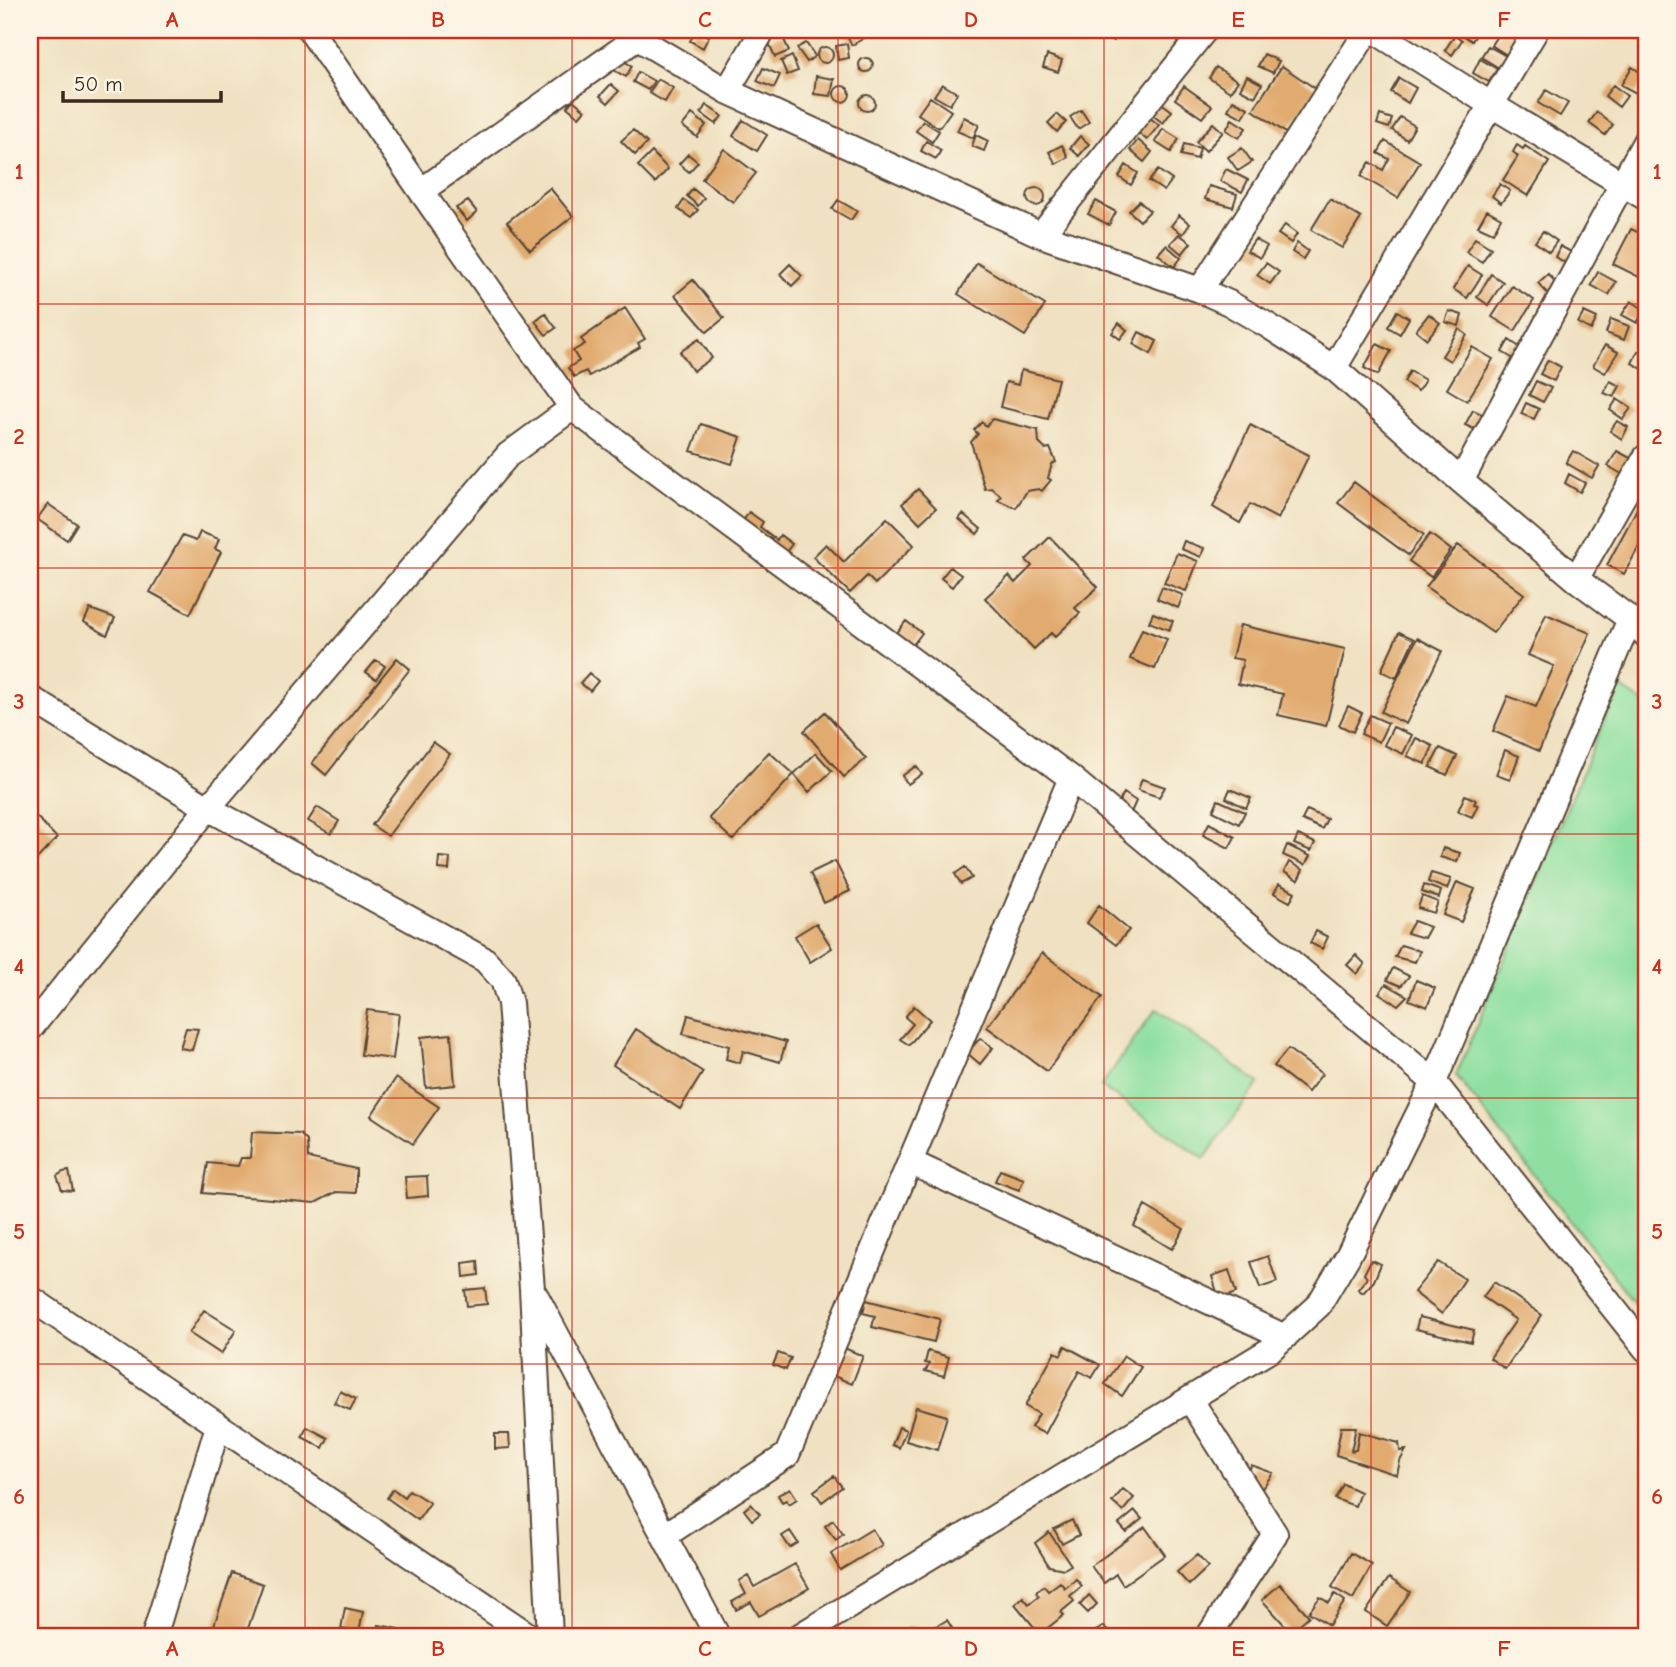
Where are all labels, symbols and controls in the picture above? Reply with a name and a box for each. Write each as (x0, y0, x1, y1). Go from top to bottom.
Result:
text: A (166, 6, 179, 33)
text: B (431, 6, 445, 33)
text: C (698, 6, 712, 33)
text: D (964, 6, 978, 33)
text: E (1231, 6, 1245, 33)
text: F (1497, 6, 1511, 33)
scale bar (63, 60, 220, 104)
text: 50 m (74, 72, 123, 96)
text: 1 (14, 158, 24, 185)
text: 1 (1652, 158, 1662, 185)
text: 2 (13, 423, 25, 450)
text: 2 (1651, 423, 1663, 450)
text: 3 (13, 688, 25, 715)
text: 3 (1651, 688, 1663, 715)
text: 4 (14, 953, 25, 980)
text: 4 (1652, 953, 1663, 980)
text: 5 (13, 1218, 25, 1245)
text: 5 (1651, 1218, 1663, 1245)
text: 6 (13, 1483, 25, 1510)
text: 6 (1651, 1483, 1663, 1510)
text: A (166, 1635, 179, 1662)
text: B (431, 1635, 445, 1662)
text: C (698, 1635, 712, 1662)
text: D (964, 1635, 978, 1662)
text: E (1231, 1635, 1245, 1662)
text: F (1497, 1635, 1511, 1662)

